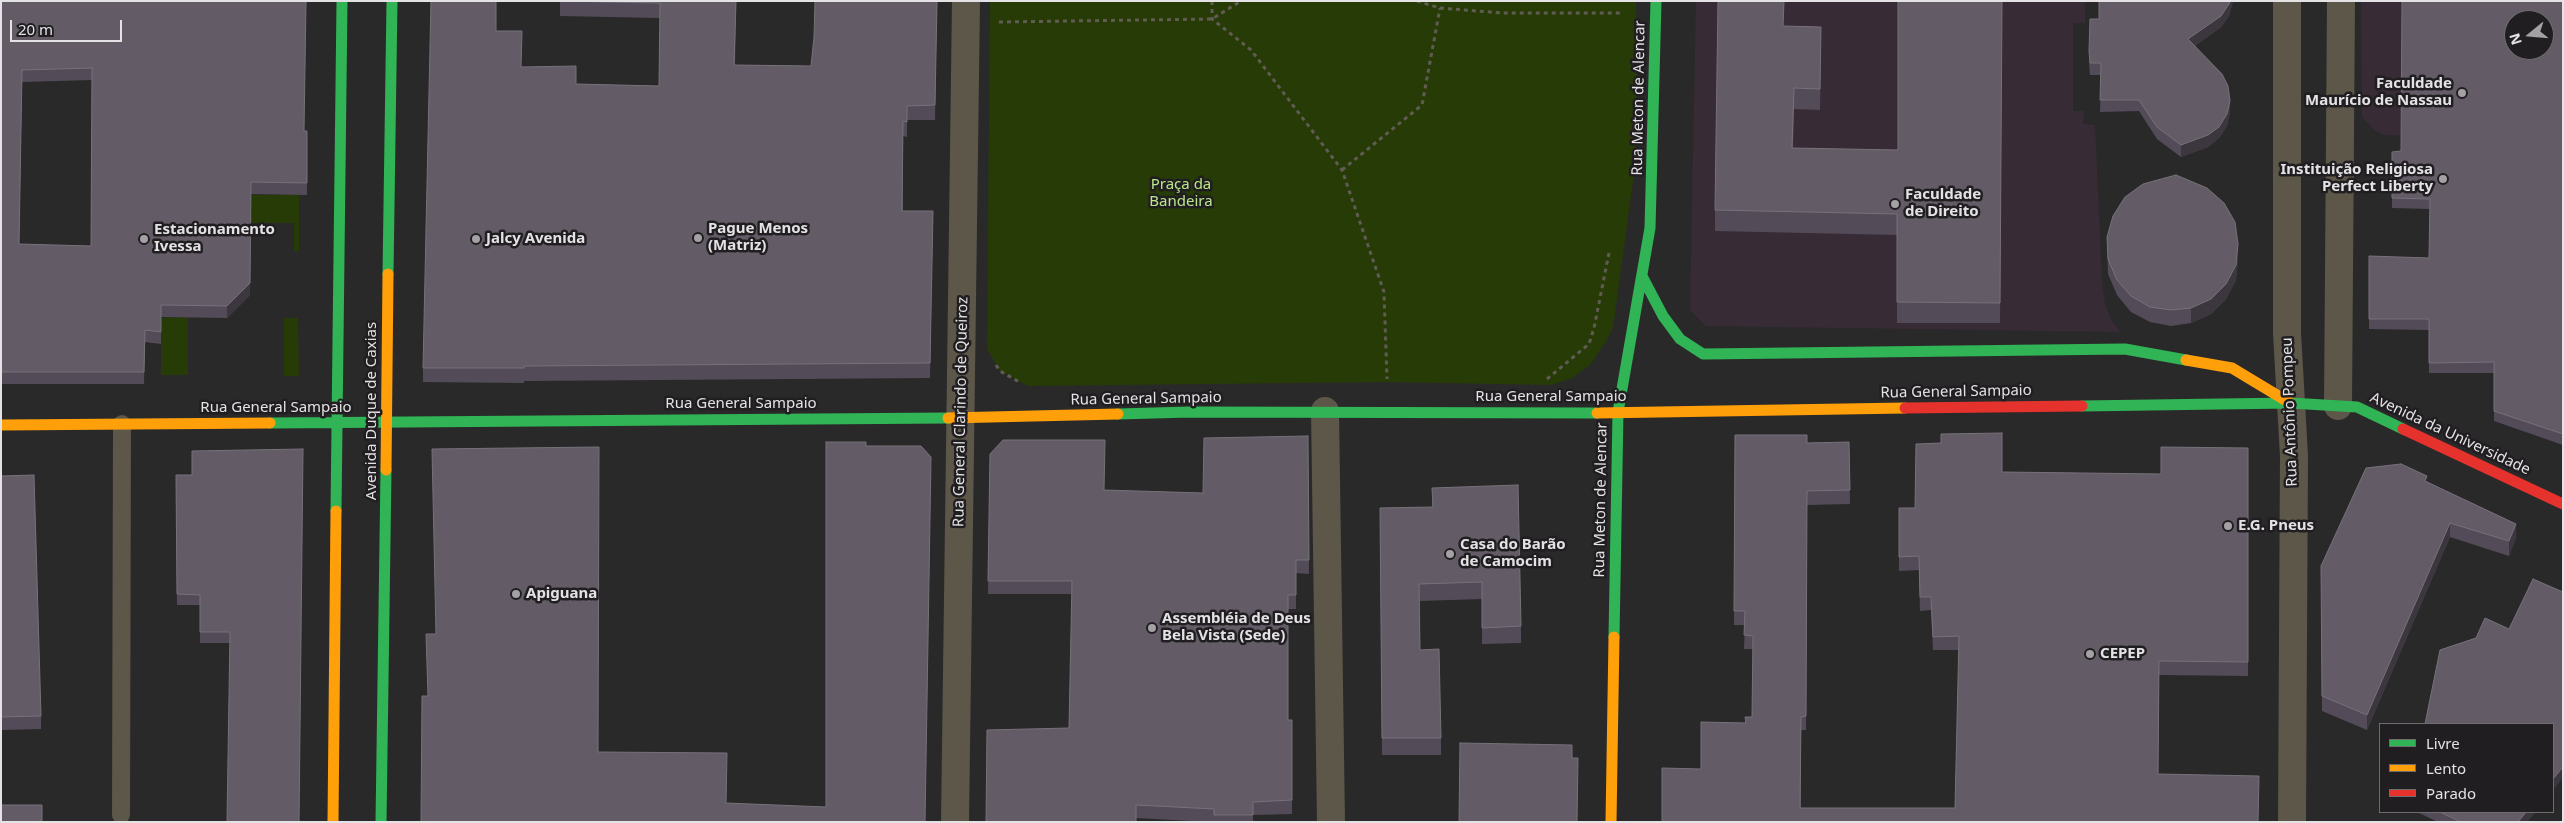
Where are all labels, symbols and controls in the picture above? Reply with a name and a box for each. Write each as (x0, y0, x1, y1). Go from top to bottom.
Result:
scale bar (12, 10, 125, 42)
north arrow (2504, 10, 2554, 60)
text: 20 m (18, 19, 53, 39)
street label: Rua Meton de Alencar (1629, 20, 1649, 176)
text: N (2504, 31, 2526, 47)
place label: Faculdade Maurício de Nassau (2305, 75, 2452, 110)
marker: Faculdade Maurício de Nassau (2456, 87, 2468, 99)
place label: Instituição Religiosa Perfect Liberty (2281, 161, 2433, 196)
marker: Instituição Religiosa Perfect Liberty (2437, 173, 2449, 185)
park label: Praça da Bandeira (1149, 176, 1213, 211)
place label: Faculdade de Direito (1905, 186, 1981, 221)
marker: Faculdade de Direito (1889, 198, 1901, 210)
place label: Pague Menos (Matriz) (708, 220, 808, 255)
place label: Estacionamento Ivessa (154, 221, 275, 256)
place label: Jalcy Avenida (486, 230, 585, 248)
marker: Pague Menos (Matriz) (692, 232, 704, 244)
marker: Estacionamento Ivessa (138, 233, 150, 245)
marker: Jalcy Avenida (470, 233, 482, 245)
street label: Rua General Clarindo de Queiroz (950, 297, 972, 527)
street label: Avenida Duque de Caxias (363, 322, 381, 500)
street label: Rua Antônio Pompeu (2278, 337, 2302, 487)
street label: Rua General Sampaio (1880, 382, 2032, 402)
street label: Rua General Sampaio (1475, 388, 1627, 406)
street label: Rua General Sampaio (1070, 389, 1222, 409)
street label: Avenida da Universidade (2367, 389, 2533, 479)
street label: Rua General Sampaio (665, 395, 817, 413)
street label: Rua General Sampaio (200, 399, 352, 417)
street label: Rua Meton de Alencar (1591, 422, 1611, 578)
place label: E.G. Pneus (2238, 517, 2314, 535)
marker: E.G. Pneus (2222, 520, 2234, 532)
place label: Casa do Barão de Camocim (1460, 536, 1566, 571)
marker: Casa do Barão de Camocim (1444, 548, 1456, 560)
place label: Apiguana (526, 585, 597, 603)
marker: Apiguana (510, 588, 522, 600)
place label: Assembléia de Deus Bela Vista (Sede) (1162, 610, 1311, 645)
marker: Assembléia de Deus Bela Vista (Sede) (1146, 622, 1158, 634)
place label: CEPEP (2100, 645, 2145, 663)
marker: CEPEP (2084, 648, 2096, 660)
legend (2379, 723, 2554, 813)
text: Livre (2426, 733, 2460, 753)
text: Lento (2426, 758, 2466, 778)
text: Parado (2426, 783, 2476, 803)

